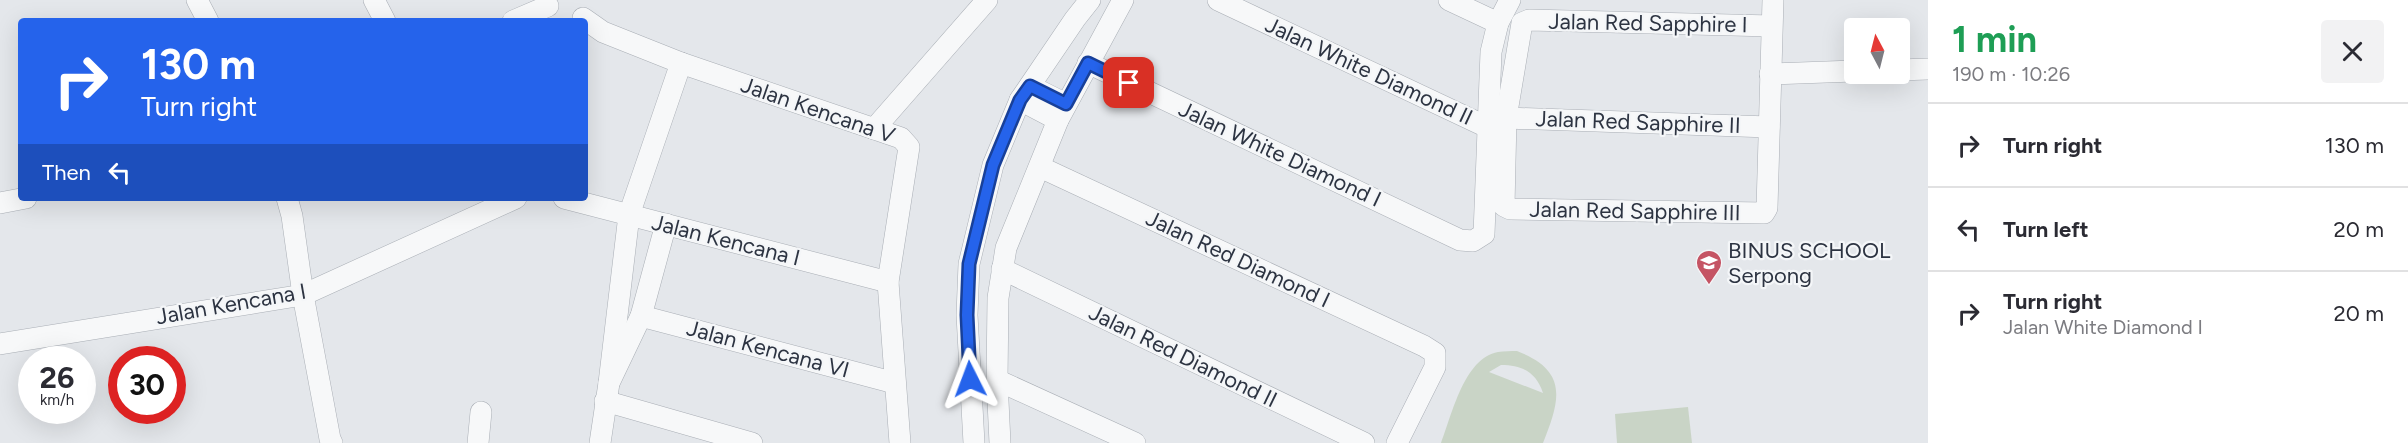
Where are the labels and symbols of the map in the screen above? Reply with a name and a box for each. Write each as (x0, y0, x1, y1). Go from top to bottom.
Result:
street label: Jalan Red Sapphire I (1548, 8, 1748, 38)
street label: Jalan White Diamond II (1261, 11, 1477, 131)
north arrow (1844, 18, 1910, 84)
pin (1103, 57, 1154, 108)
street label: Jalan Kencana V (737, 71, 899, 149)
street label: Jalan White Diamond I (1175, 95, 1385, 213)
street label: Jalan Red Sapphire II (1535, 105, 1741, 139)
street label: Jalan Red Sapphire III (1529, 196, 1741, 226)
street label: Jalan Red Diamond I (1142, 205, 1334, 313)
street label: Jalan Kencana I (649, 209, 803, 271)
place label: BINUS SCHOOL Serpong (1728, 237, 1891, 289)
school or university icon: BINUS SCHOOL Serpong (1694, 248, 1724, 286)
street label: Jalan Kencana I (154, 278, 308, 330)
street label: Jalan Red Diamond II (1085, 299, 1281, 413)
street label: Jalan Kencana VI (684, 314, 852, 384)
speed limit sign: 30 (108, 346, 186, 424)
position arrow (938, 347, 1002, 411)

